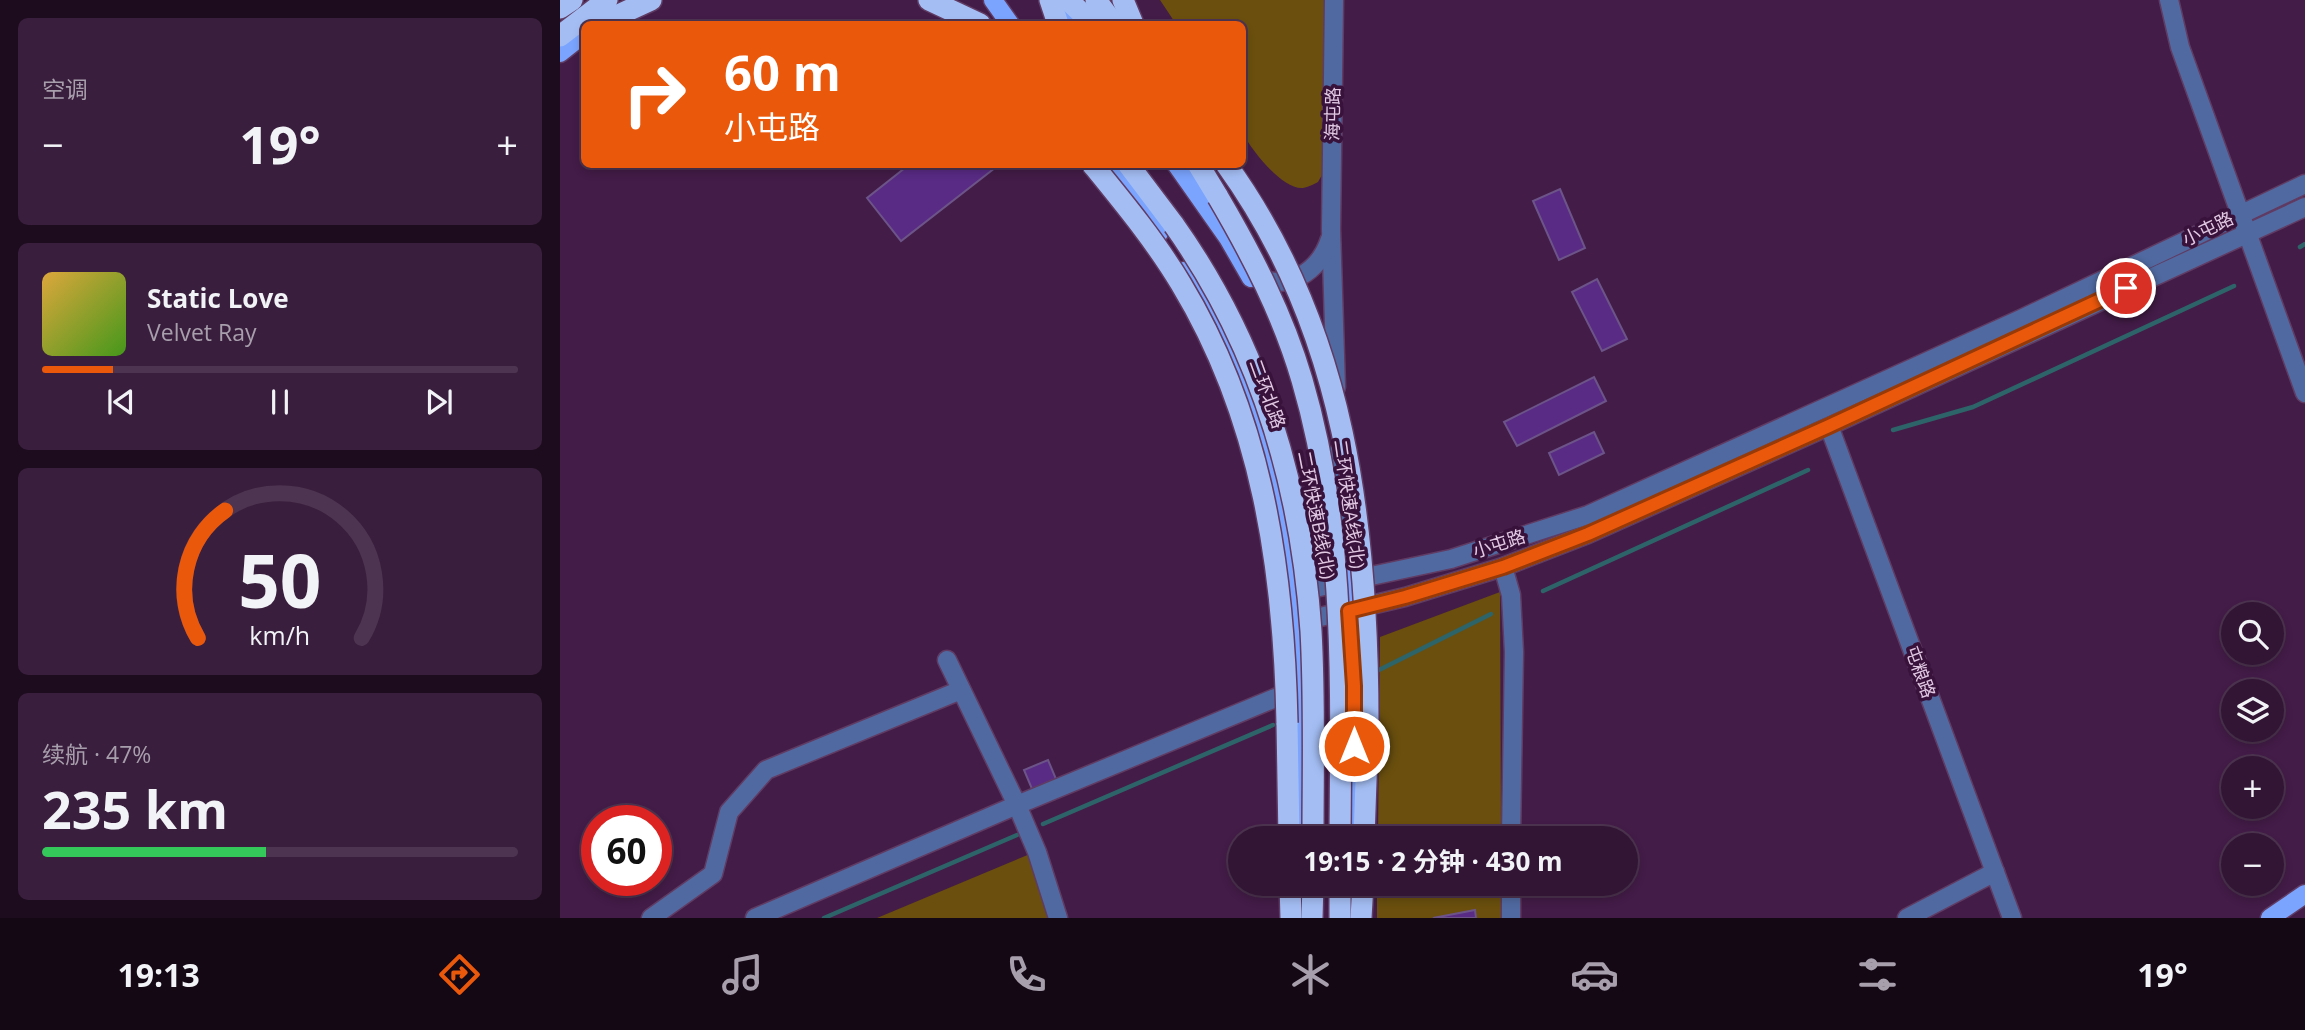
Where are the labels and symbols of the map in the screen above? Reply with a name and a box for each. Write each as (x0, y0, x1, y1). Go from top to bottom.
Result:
street label: 海屯路 (1320, 87, 1344, 141)
street label: 小屯路 (2178, 205, 2237, 251)
pin (2096, 258, 2156, 318)
street label: 二环北路 (1244, 356, 1292, 432)
street label: 二环快速A线(北) (1329, 438, 1371, 570)
street label: 二环快速B线(北) (1293, 449, 1341, 581)
street label: 小屯路 (1469, 523, 1528, 563)
street label: 屯粮路 (1900, 642, 1941, 701)
position arrow (1317, 709, 1391, 783)
speed limit sign: 60 (581, 805, 672, 896)

